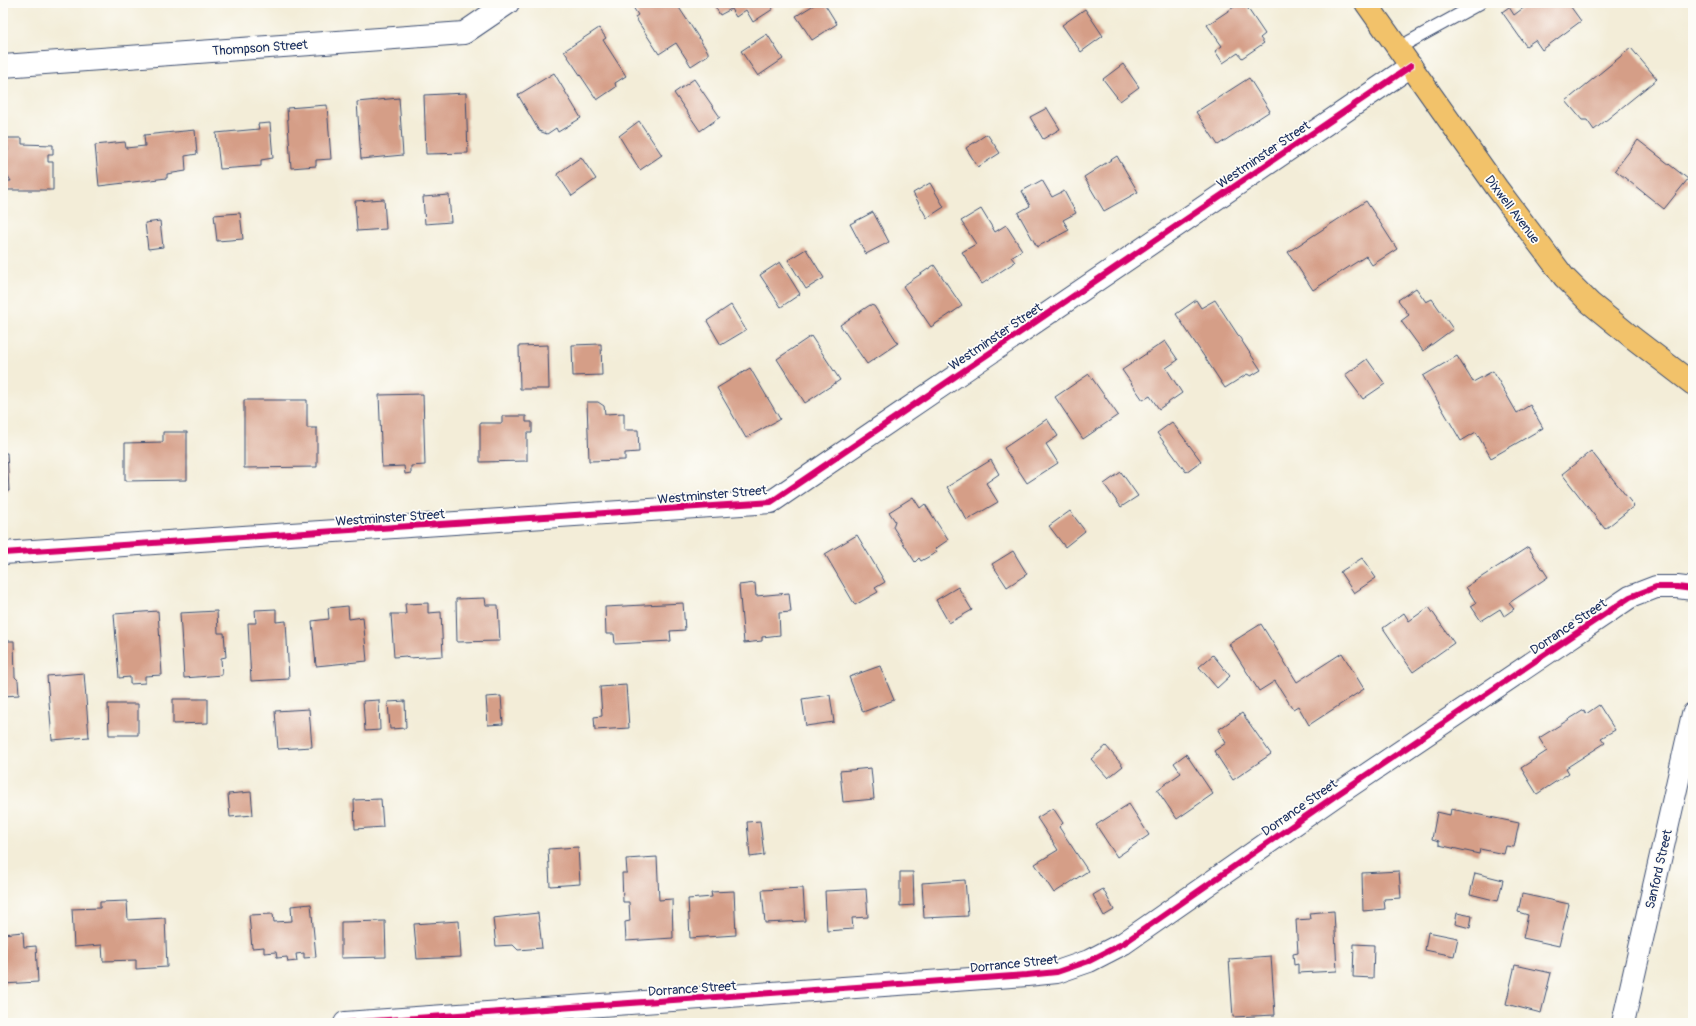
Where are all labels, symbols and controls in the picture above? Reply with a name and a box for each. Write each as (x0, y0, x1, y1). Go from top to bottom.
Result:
street label: Thompson Street (212, 37, 309, 59)
street label: Westminster Street (1214, 117, 1314, 192)
street label: Dixwell Avenue (1481, 172, 1543, 247)
street label: Westminster Street (946, 299, 1046, 374)
street label: Westminster Street (657, 482, 768, 508)
street label: Westminster Street (335, 506, 446, 530)
street label: Dorrance Street (1527, 595, 1610, 658)
street label: Dorrance Street (1259, 775, 1341, 840)
street label: Sanford Street (1642, 827, 1676, 910)
street label: Dorrance Street (969, 951, 1060, 977)
street label: Dorrance Street (647, 978, 738, 1000)

